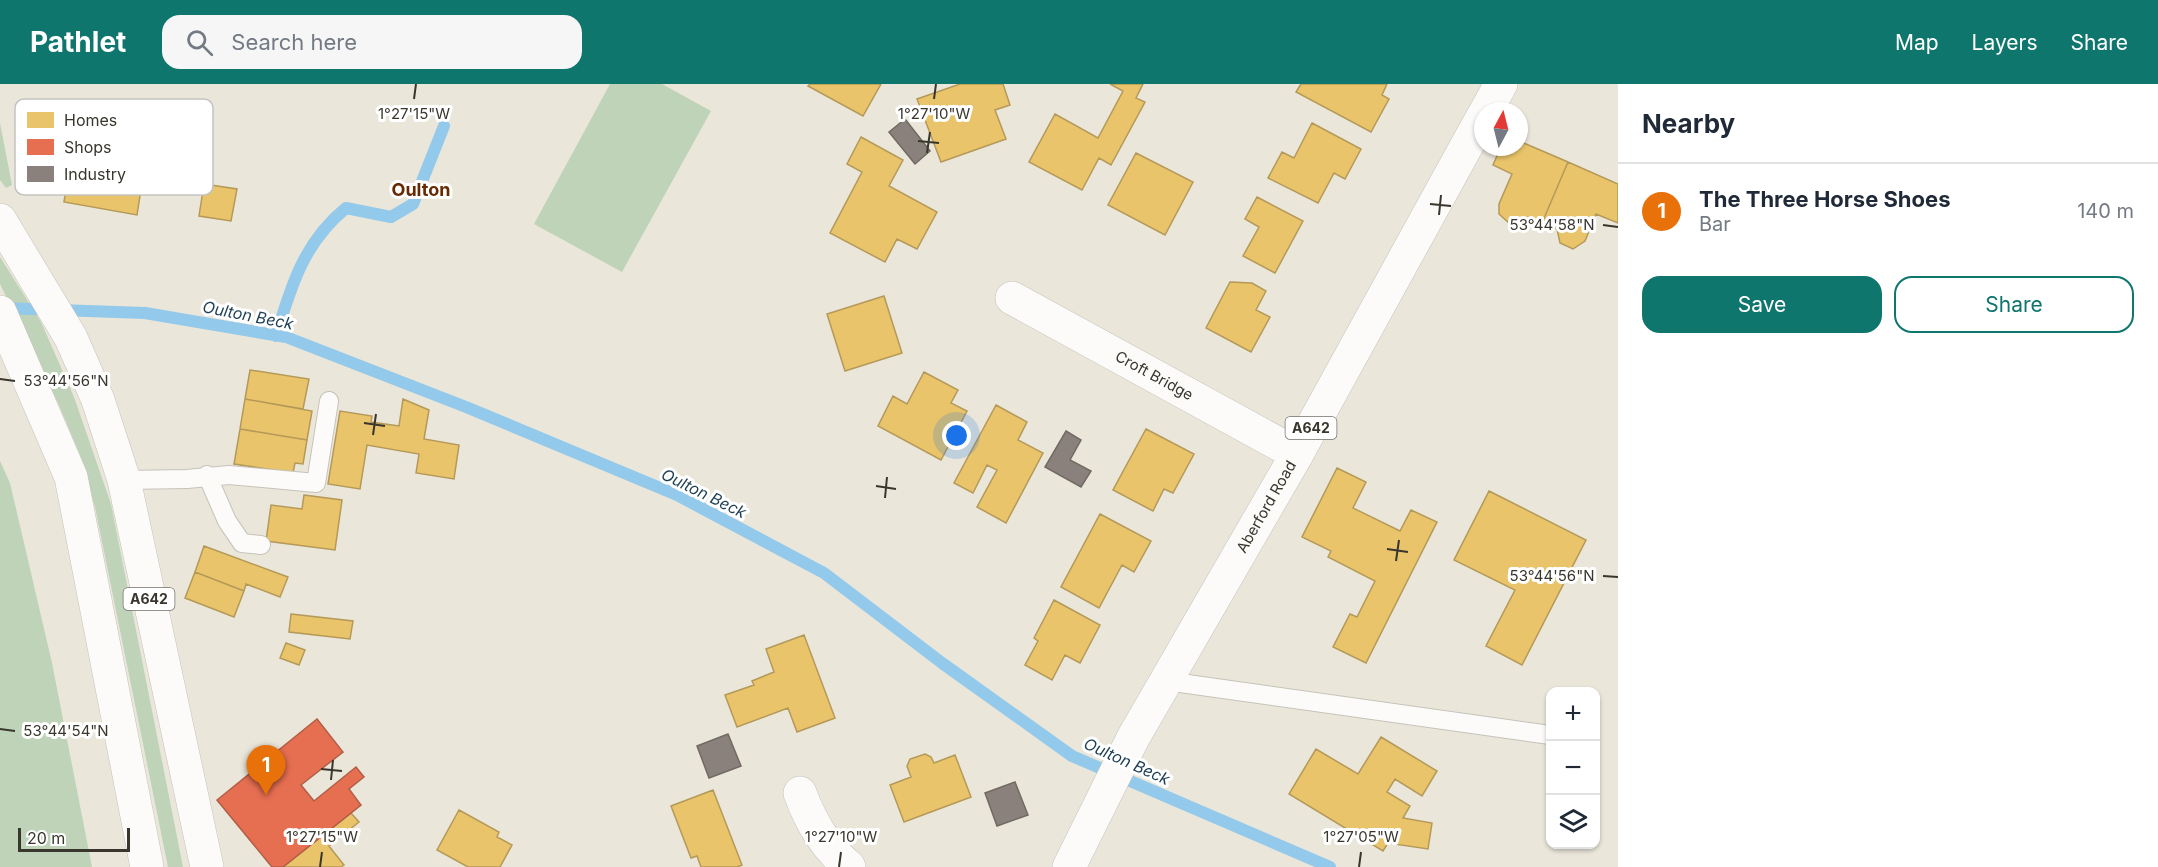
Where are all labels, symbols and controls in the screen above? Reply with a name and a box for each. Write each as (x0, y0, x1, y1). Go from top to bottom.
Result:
search box (162, 15, 582, 69)
text: Pathlet (30, 25, 126, 59)
icon: search (183, 26, 216, 59)
text: Search here (231, 29, 357, 55)
text: Map (1895, 30, 1939, 55)
text: Layers (1972, 30, 2038, 55)
text: Share (2071, 30, 2128, 55)
legend (15, 99, 213, 195)
north arrow (1474, 102, 1528, 156)
text: 1°27'15"W (378, 104, 450, 123)
text: 1°27'10"W (898, 104, 970, 123)
text: Nearby (1642, 108, 1735, 139)
text: Homes (64, 110, 117, 130)
text: Shops (64, 137, 112, 157)
text: Industry (64, 164, 126, 184)
district label: Oulton (392, 179, 450, 200)
text: The Three Horse Shoes (1699, 186, 1950, 212)
text: 1 (1657, 199, 1666, 223)
text: 140 m (2077, 199, 2134, 223)
text: Bar (1699, 212, 1731, 236)
text: 53°44'58"N (1510, 215, 1594, 234)
button: Save (1642, 276, 1882, 333)
button: Share (1894, 276, 2134, 333)
water label: Oulton Beck (201, 296, 295, 334)
street label: Croft Bridge (1112, 346, 1197, 404)
text: 53°44'56"N (24, 371, 108, 390)
road number: A642 (1286, 417, 1336, 439)
your location (942, 421, 971, 450)
street label: Aberford Road (1232, 457, 1300, 556)
water label: Oulton Beck (658, 464, 750, 522)
text: 53°44'56"N (1510, 566, 1594, 585)
road number: A642 (124, 588, 174, 610)
map controls (1546, 687, 1600, 849)
button: + (1546, 687, 1600, 741)
text: 53°44'54"N (23, 721, 109, 740)
water label: Oulton Beck (1081, 733, 1173, 789)
button: − (1546, 741, 1600, 795)
pin: 1 (246, 746, 286, 795)
button: layers (1546, 795, 1600, 849)
scale bar (18, 825, 130, 852)
text: 1°27'15"W (286, 827, 358, 846)
text: 1°27'10"W (805, 827, 877, 846)
text: 1°27'05"W (1323, 827, 1399, 846)
text: 20 m (27, 828, 65, 848)

